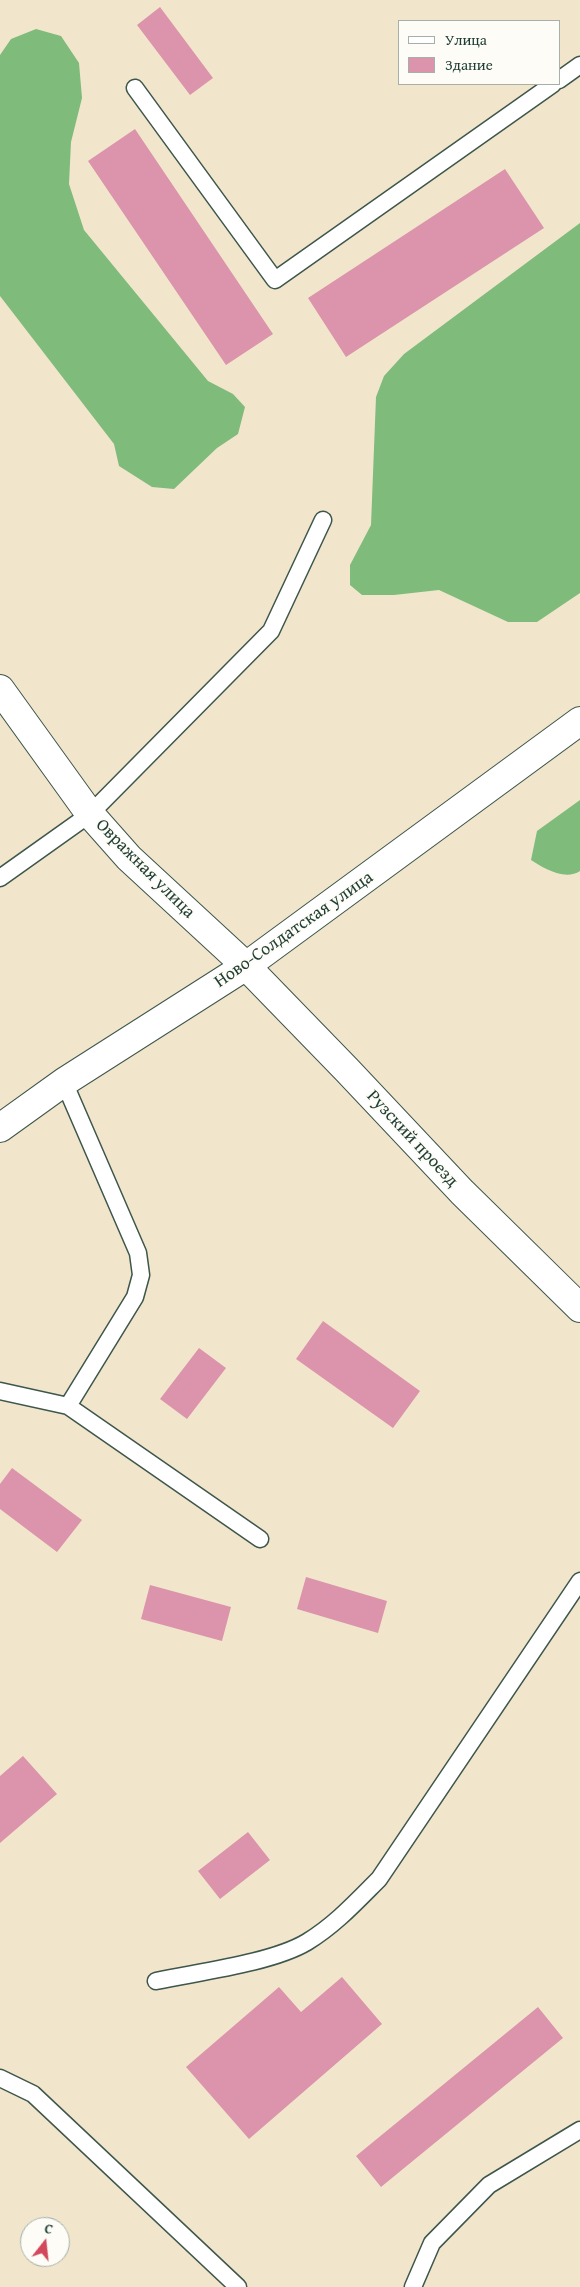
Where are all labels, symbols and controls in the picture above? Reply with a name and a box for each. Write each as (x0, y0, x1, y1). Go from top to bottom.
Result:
legend (398, 20, 560, 85)
text: Улица (445, 29, 487, 50)
text: Здание (445, 54, 493, 75)
street label: Овражная улица (91, 815, 199, 923)
street label: Ново-Солдатская улица (210, 867, 378, 993)
street label: Рузский проезд (362, 1086, 462, 1192)
north arrow (20, 2217, 70, 2267)
text: С (42, 2218, 55, 2239)

